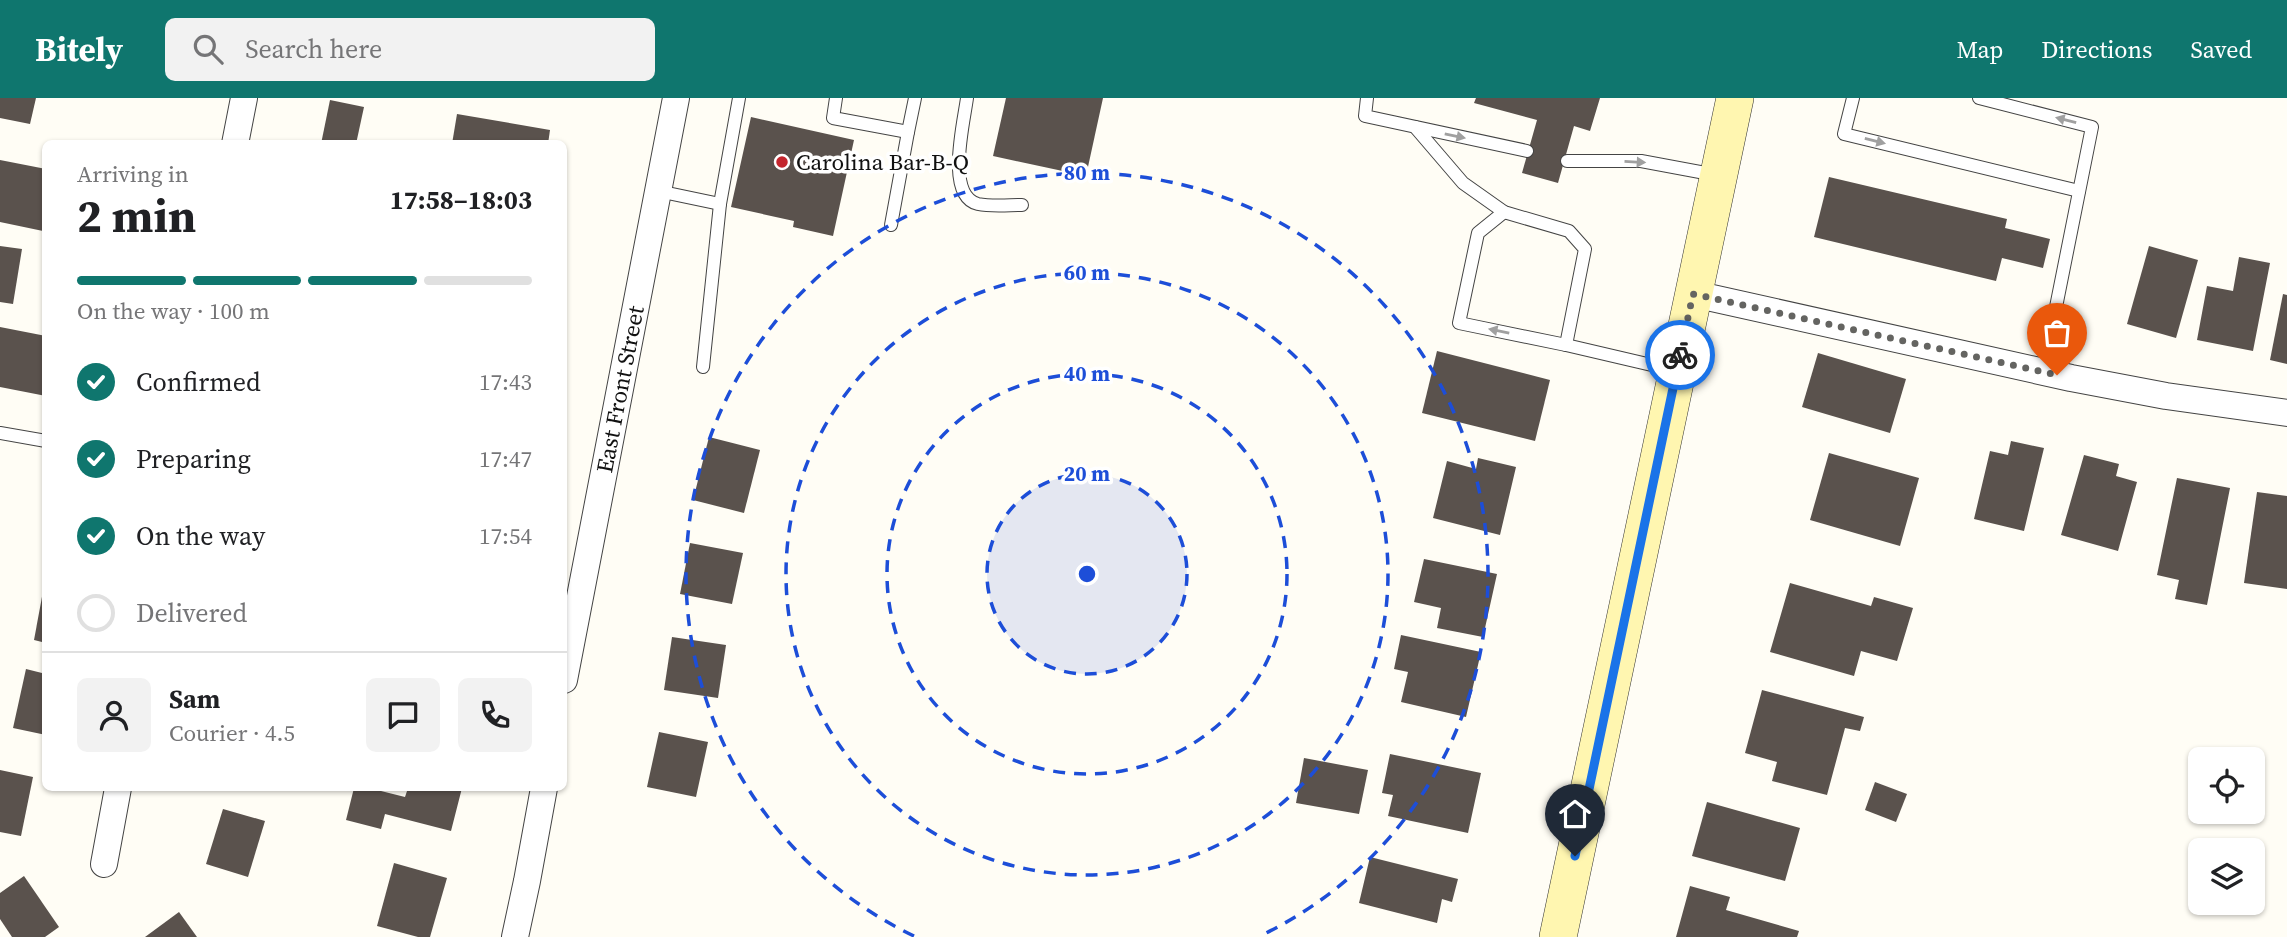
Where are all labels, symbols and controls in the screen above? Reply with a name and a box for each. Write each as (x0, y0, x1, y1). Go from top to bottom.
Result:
search box (165, 18, 655, 81)
text: Bitely (35, 27, 123, 72)
icon: search (189, 30, 227, 68)
text: Search here (245, 31, 382, 67)
text: Map (1956, 33, 2003, 66)
text: Directions (2041, 33, 2152, 66)
text: Saved (2190, 33, 2252, 66)
one-way arrow (2054, 114, 2076, 125)
one-way arrow (1444, 130, 1466, 141)
one-way arrow (1864, 136, 1886, 147)
place label: Carolina Bar-B-Q (796, 146, 969, 178)
marker: Carolina Bar-B-Q (774, 154, 790, 170)
one-way arrow (1624, 156, 1646, 167)
text: Arriving in (77, 158, 189, 190)
text: 80 m (1064, 158, 1110, 187)
text: 17:58–18:03 (390, 182, 532, 218)
text: 2 min (77, 184, 196, 247)
text: 60 m (1064, 258, 1110, 287)
text: On the way · 100 m (77, 295, 270, 327)
street label: East Front Street (588, 303, 652, 476)
pin (2027, 303, 2087, 375)
icon: bag (2038, 314, 2076, 352)
courier (1645, 320, 1715, 390)
one-way arrow (1488, 325, 1510, 336)
icon: bike (1661, 336, 1699, 374)
text: 40 m (1064, 359, 1110, 388)
icon: check (77, 363, 115, 401)
text: Confirmed (136, 364, 261, 400)
text: 17:43 (479, 366, 532, 398)
icon: check (77, 440, 115, 478)
text: Preparing (136, 441, 251, 477)
text: 17:47 (479, 443, 532, 475)
text: 20 m (1064, 459, 1110, 488)
icon: check (77, 517, 115, 555)
text: On the way (136, 518, 265, 554)
text: 17:54 (479, 520, 532, 552)
centre of rings (1075, 562, 1099, 586)
text: Delivered (136, 595, 247, 631)
button: person (77, 678, 151, 752)
button: chat (366, 678, 440, 752)
button: phone (458, 678, 532, 752)
text: Sam (169, 681, 220, 717)
text: Courier · 4.5 (169, 717, 295, 749)
map controls (2188, 747, 2265, 915)
button: locate (2188, 747, 2265, 824)
pin (1545, 784, 1605, 856)
icon: home (1556, 795, 1594, 833)
button: layers (2188, 838, 2265, 915)

